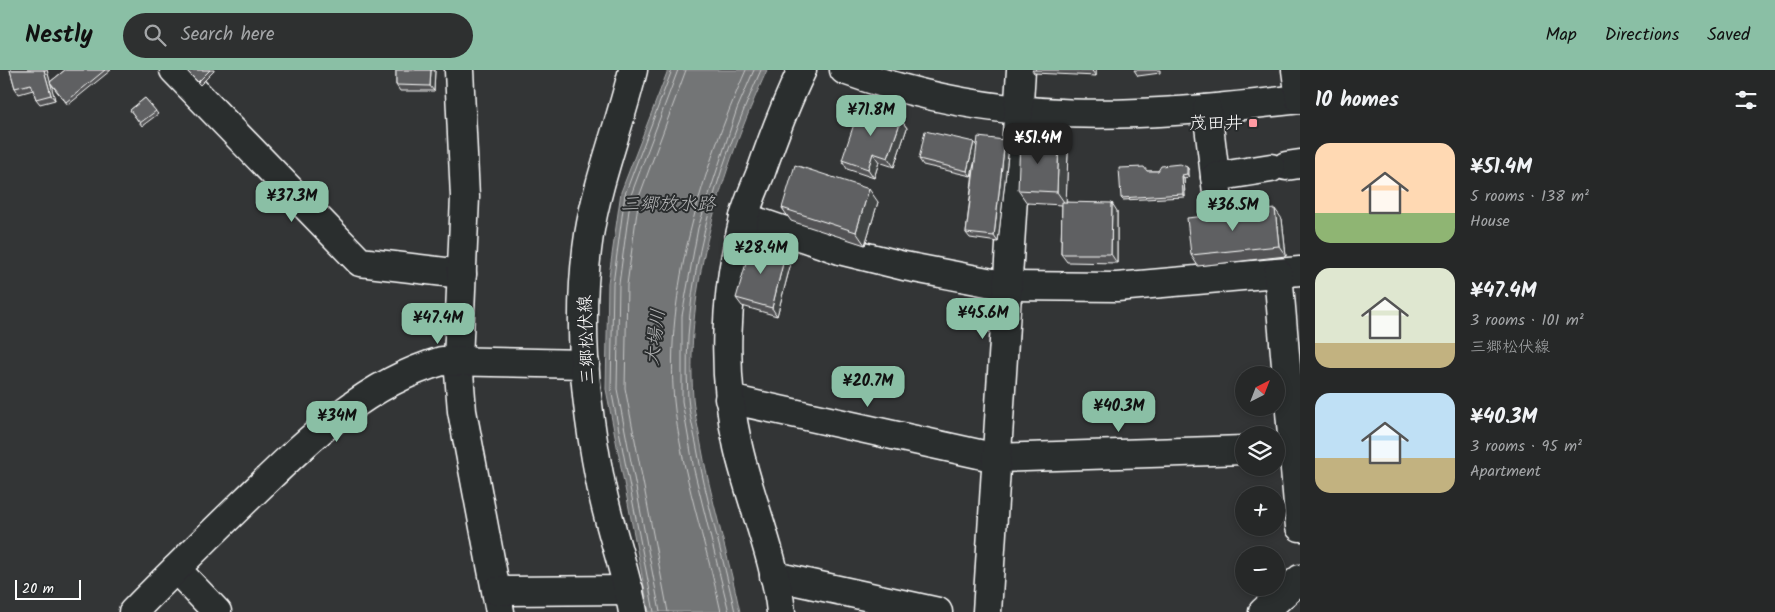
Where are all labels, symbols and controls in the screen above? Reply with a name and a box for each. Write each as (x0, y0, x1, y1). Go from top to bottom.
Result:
search box (123, 13, 473, 58)
text: Nestly (25, 16, 93, 55)
text: Search here (181, 20, 274, 50)
icon: search (141, 21, 169, 49)
text: Map (1545, 21, 1577, 50)
text: Directions (1605, 21, 1679, 50)
text: Saved (1707, 21, 1750, 50)
text: 10 homes (1315, 84, 1399, 117)
icon: filters (1732, 86, 1760, 114)
pin: ¥71.8M (830, 94, 912, 137)
text: ¥71.8M (847, 98, 895, 123)
place label: 茂田井 (1189, 110, 1243, 139)
marker: 茂田井 (1247, 117, 1259, 129)
pin: ¥51.4M (997, 122, 1079, 165)
text: ¥51.4M (1014, 126, 1062, 151)
text: ¥51.4M (1470, 151, 1532, 184)
icon: home (1355, 163, 1415, 223)
pin: ¥37.3M (251, 180, 333, 223)
text: ¥37.3M (267, 184, 317, 209)
text: 5 rooms · 138 m² (1470, 184, 1589, 209)
water label: 三郷放水路 (620, 190, 716, 220)
pin: ¥36.5M (1192, 190, 1274, 232)
text: ¥36.5M (1207, 193, 1259, 218)
text: House (1470, 209, 1510, 234)
pin: ¥28.4M (720, 232, 802, 275)
text: ¥28.4M (734, 236, 788, 261)
text: ¥47.4M (1470, 275, 1537, 308)
icon: home (1355, 288, 1415, 348)
street label: 三郷松伏線 (571, 294, 604, 385)
pin: ¥45.6M (942, 298, 1024, 340)
text: ¥45.6M (957, 301, 1009, 326)
pin: ¥47.4M (397, 302, 479, 345)
text: ¥47.4M (413, 306, 463, 331)
water label: 大場川 (638, 307, 674, 367)
text: 3 rooms · 101 m² (1470, 308, 1584, 333)
text: 三郷松伏線 (1470, 335, 1550, 360)
pin: ¥20.7M (827, 366, 909, 408)
north arrow (1235, 366, 1285, 416)
map controls (1235, 366, 1285, 596)
text: ¥20.7M (843, 369, 893, 394)
pin: ¥40.3M (1078, 390, 1160, 433)
text: ¥40.3M (1093, 394, 1145, 419)
pin: ¥34M (307, 400, 367, 443)
text: ¥40.3M (1470, 401, 1537, 434)
text: ¥34M (317, 404, 357, 429)
icon: home (1355, 413, 1415, 473)
button: layers (1235, 426, 1285, 476)
text: 3 rooms · 95 m² (1470, 434, 1582, 459)
text: Apartment (1470, 459, 1541, 484)
button: + (1235, 486, 1285, 536)
button: − (1235, 546, 1285, 596)
scale bar (15, 577, 81, 600)
text: 20 m (22, 578, 54, 600)

